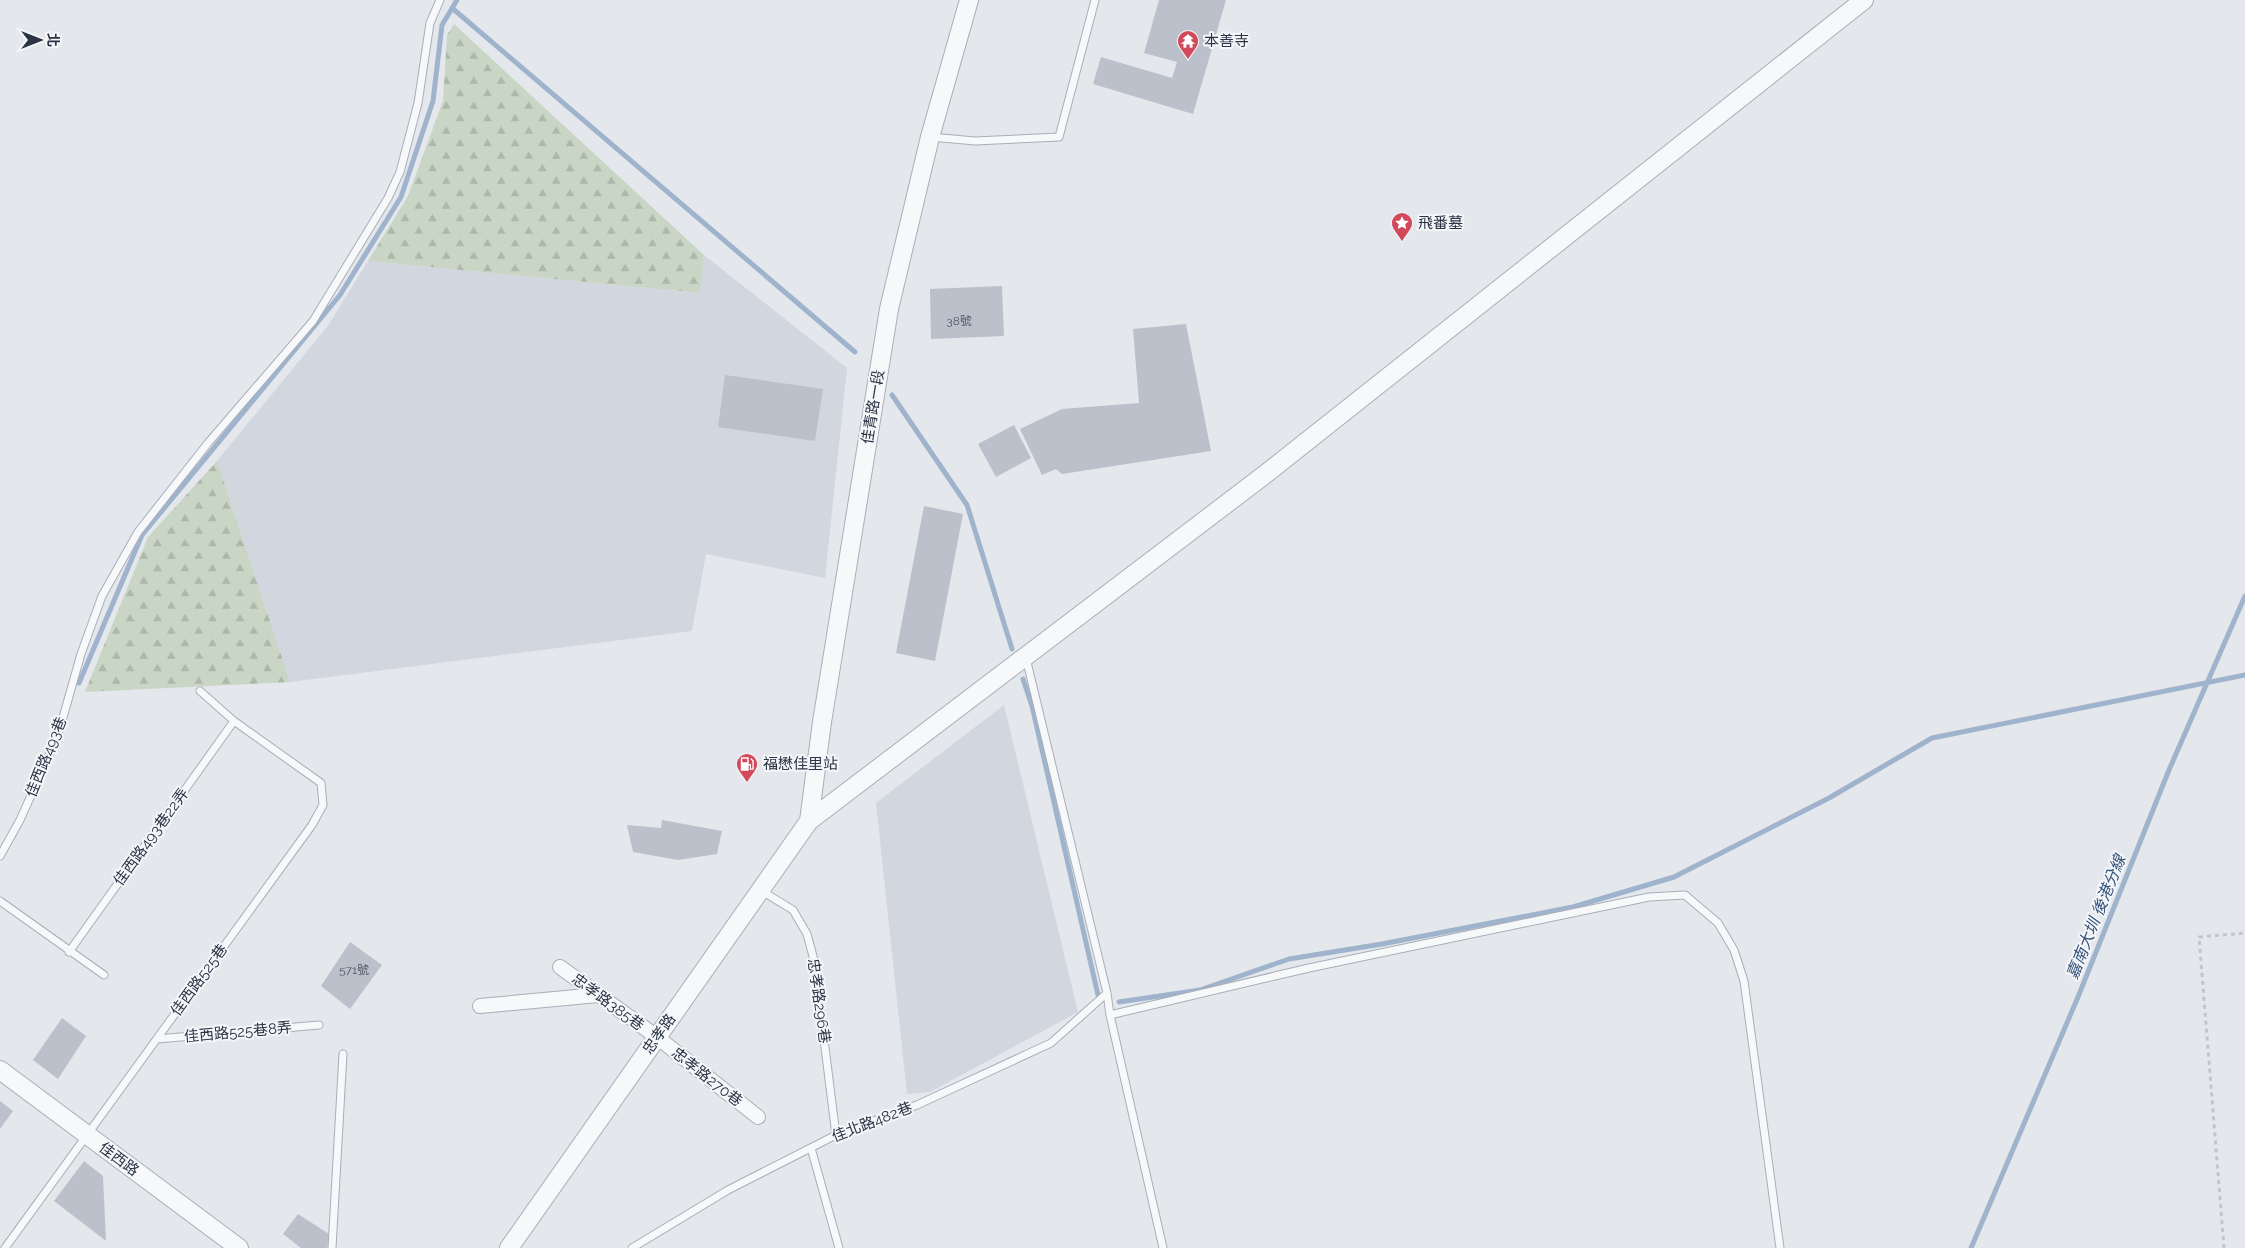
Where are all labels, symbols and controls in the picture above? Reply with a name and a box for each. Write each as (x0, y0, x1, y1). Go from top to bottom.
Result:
north arrow (15, 15, 65, 65)
temple icon: 本善寺 (1176, 29, 1200, 60)
place label: 本善寺 (1204, 32, 1249, 50)
text: 北 (45, 33, 61, 47)
place icon: 飛番墓 (1390, 211, 1414, 242)
place label: 飛番墓 (1418, 214, 1463, 232)
house number: 38號 (946, 314, 972, 328)
street label: 佳青路一段 (858, 369, 888, 445)
street label: 佳西路493巷 (22, 714, 70, 800)
fuel station icon: 福懋佳里站 (735, 752, 759, 783)
place label: 福懋佳里站 (763, 755, 838, 773)
street label: 佳西路493巷22弄 (110, 785, 192, 889)
water label: 嘉南大圳 後港分線 (2062, 850, 2130, 982)
street label: 佳西路525巷 (167, 941, 231, 1019)
street label: 忠孝路296巷 (804, 957, 834, 1045)
house number: 571號 (339, 963, 369, 977)
street label: 忠孝路385巷 (568, 970, 648, 1034)
street label: 忠孝路 (639, 1010, 679, 1058)
street label: 佳西路525巷8弄 (183, 1018, 293, 1046)
street label: 忠孝路270巷 (668, 1044, 746, 1110)
street label: 佳北路482巷 (829, 1098, 915, 1146)
street label: 佳西路 (96, 1138, 142, 1180)

